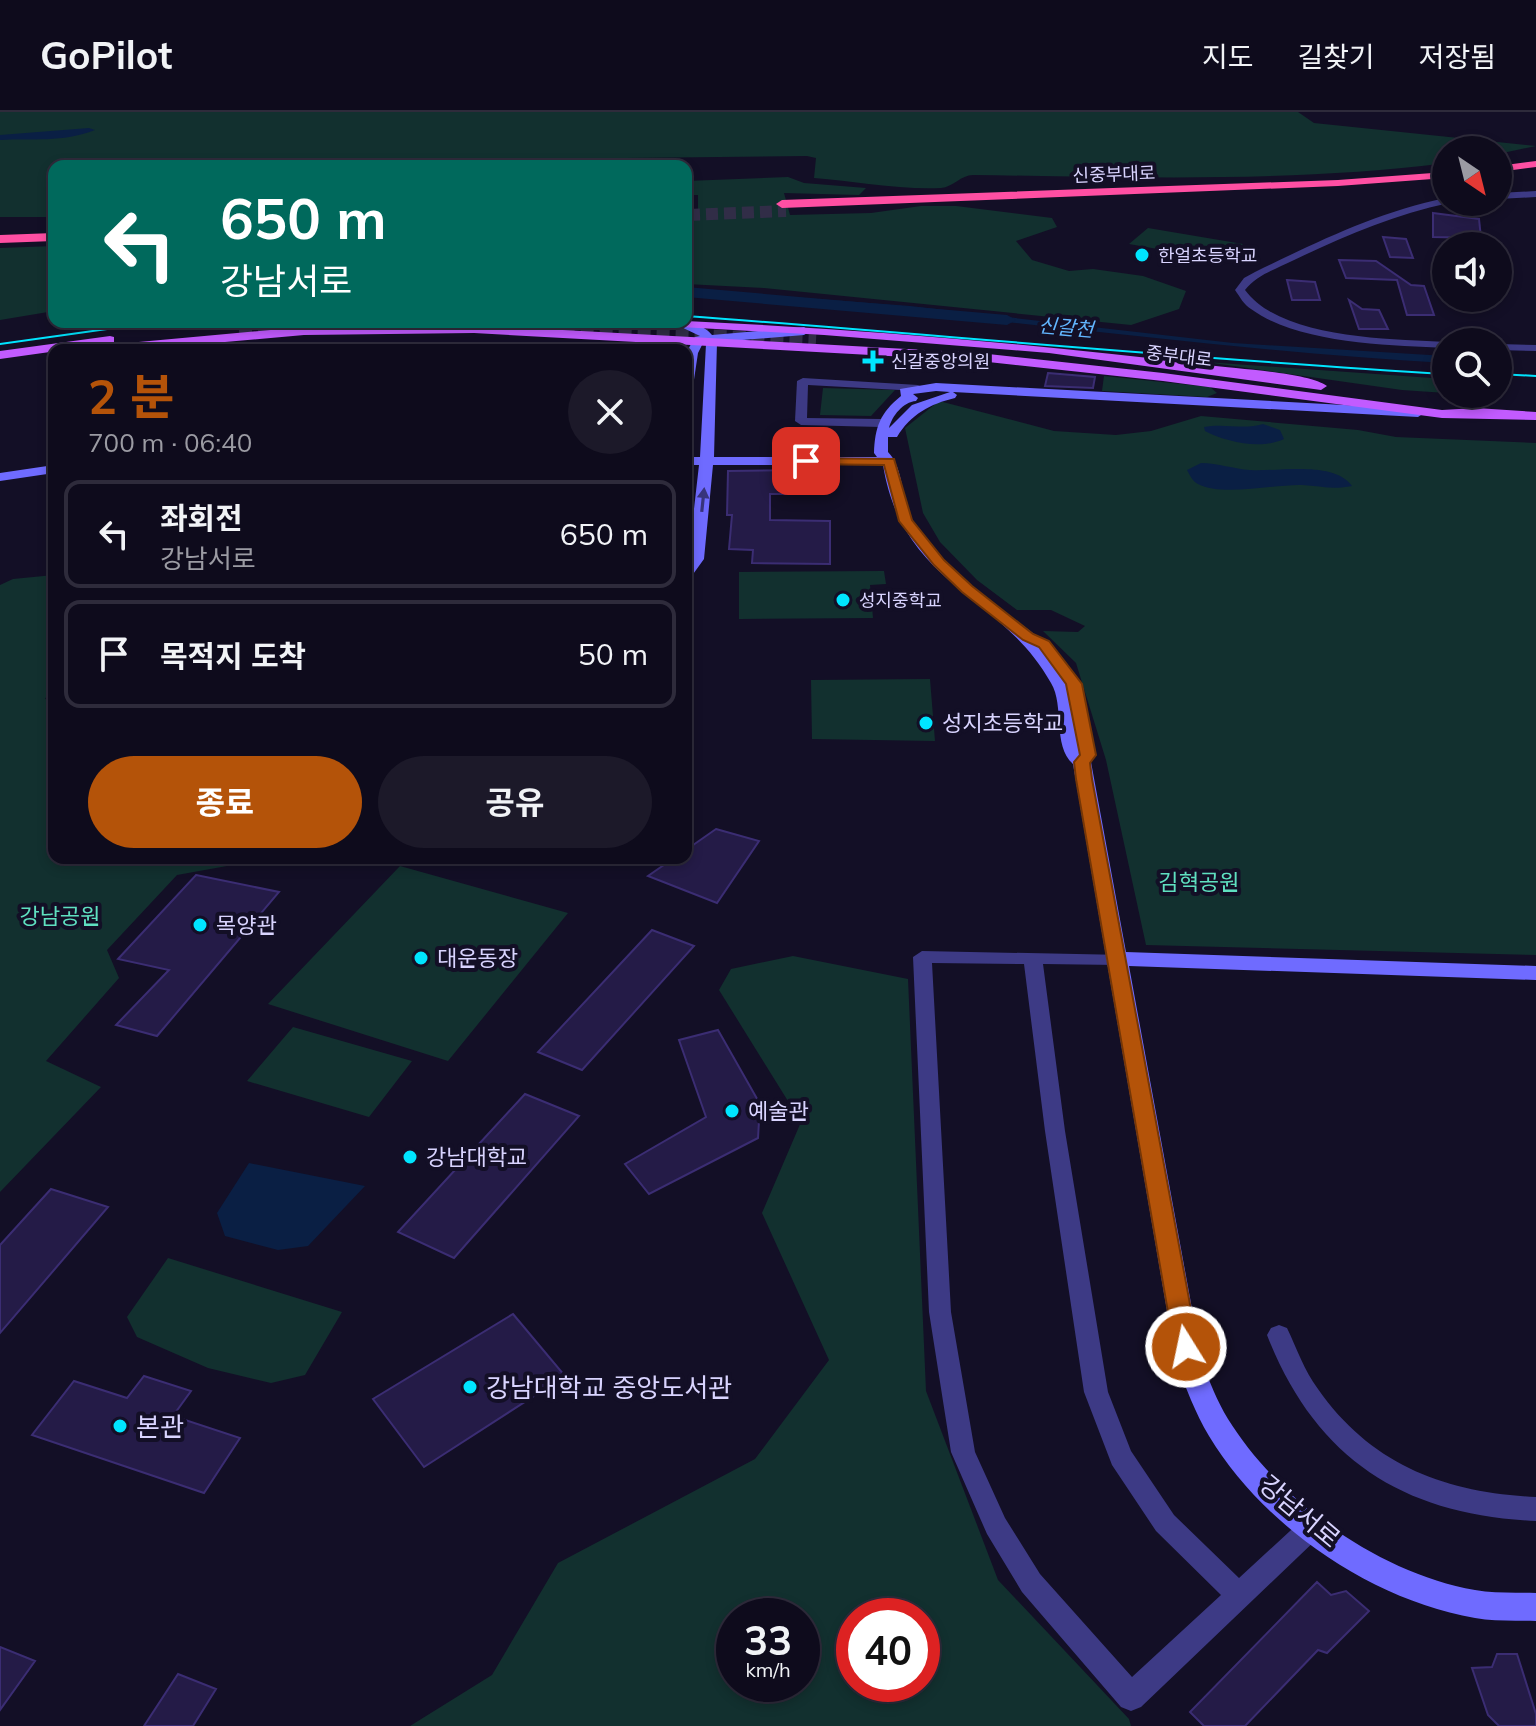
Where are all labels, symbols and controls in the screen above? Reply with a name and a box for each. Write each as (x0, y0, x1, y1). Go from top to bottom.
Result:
text: GoPilot (40, 31, 172, 79)
text: 지도 (1202, 39, 1253, 74)
text: 길찾기 (1297, 39, 1375, 74)
text: 저장됨 (1419, 39, 1496, 74)
north arrow (1432, 136, 1512, 216)
map controls (1432, 136, 1512, 408)
street label: 신중부대로 (1072, 161, 1156, 187)
text: 650 m (220, 183, 387, 253)
icon: left (88, 192, 192, 296)
button: sound (1432, 232, 1512, 312)
place label: 한얼초등학교 (1158, 244, 1257, 267)
marker: 한얼초등학교 (1133, 246, 1151, 264)
text: 강남서로 (220, 258, 352, 303)
water label: 신갈천 (1037, 312, 1097, 342)
button: search (1432, 328, 1512, 408)
street label: 중부대로 (1145, 341, 1213, 371)
marker: 신갈중앙의원 (862, 350, 884, 372)
place label: 신갈중앙의원 (891, 350, 990, 373)
text: 2 분 (88, 366, 174, 426)
button: close (568, 370, 652, 454)
text: 700 m · 06:40 (88, 426, 252, 459)
pin (772, 427, 840, 495)
icon: arrive (784, 439, 828, 483)
one-way arrow (696, 487, 709, 512)
text: 좌회전 (160, 499, 243, 537)
icon: left (92, 512, 136, 556)
text: 650 m (560, 515, 648, 553)
text: 강남서로 (160, 542, 256, 575)
place label: 성지중학교 (859, 589, 942, 612)
marker: 성지중학교 (834, 591, 852, 609)
icon: arrive (92, 632, 136, 676)
text: 50 m (578, 635, 648, 673)
text: 목적지 도착 (160, 637, 306, 675)
place label: 성지초등학교 (942, 709, 1063, 737)
marker: 성지초등학교 (917, 714, 935, 732)
button: 종료 (88, 756, 362, 848)
button: 공유 (378, 756, 652, 848)
park label: 김혁공원 (1159, 868, 1239, 896)
park label: 강남공원 (20, 902, 100, 930)
place label: 목양관 (216, 911, 277, 939)
marker: 목양관 (191, 916, 209, 934)
place label: 대운동장 (437, 944, 518, 972)
marker: 대운동장 (412, 949, 430, 967)
place label: 예술관 (748, 1097, 809, 1125)
marker: 예술관 (723, 1102, 741, 1120)
place label: 강남대학교 (426, 1143, 527, 1171)
marker: 강남대학교 (401, 1148, 419, 1166)
position arrow (1144, 1305, 1228, 1389)
place label: 강남대학교 중앙도서관 (486, 1371, 732, 1404)
marker: 강남대학교 중앙도서관 (461, 1378, 479, 1396)
place label: 본관 (136, 1410, 184, 1443)
marker: 본관 (111, 1417, 129, 1435)
street label: 강남서로 (1253, 1468, 1347, 1554)
speed limit sign: 40 (836, 1598, 940, 1702)
text: 33 (744, 1615, 792, 1665)
text: km/h (745, 1657, 791, 1682)

